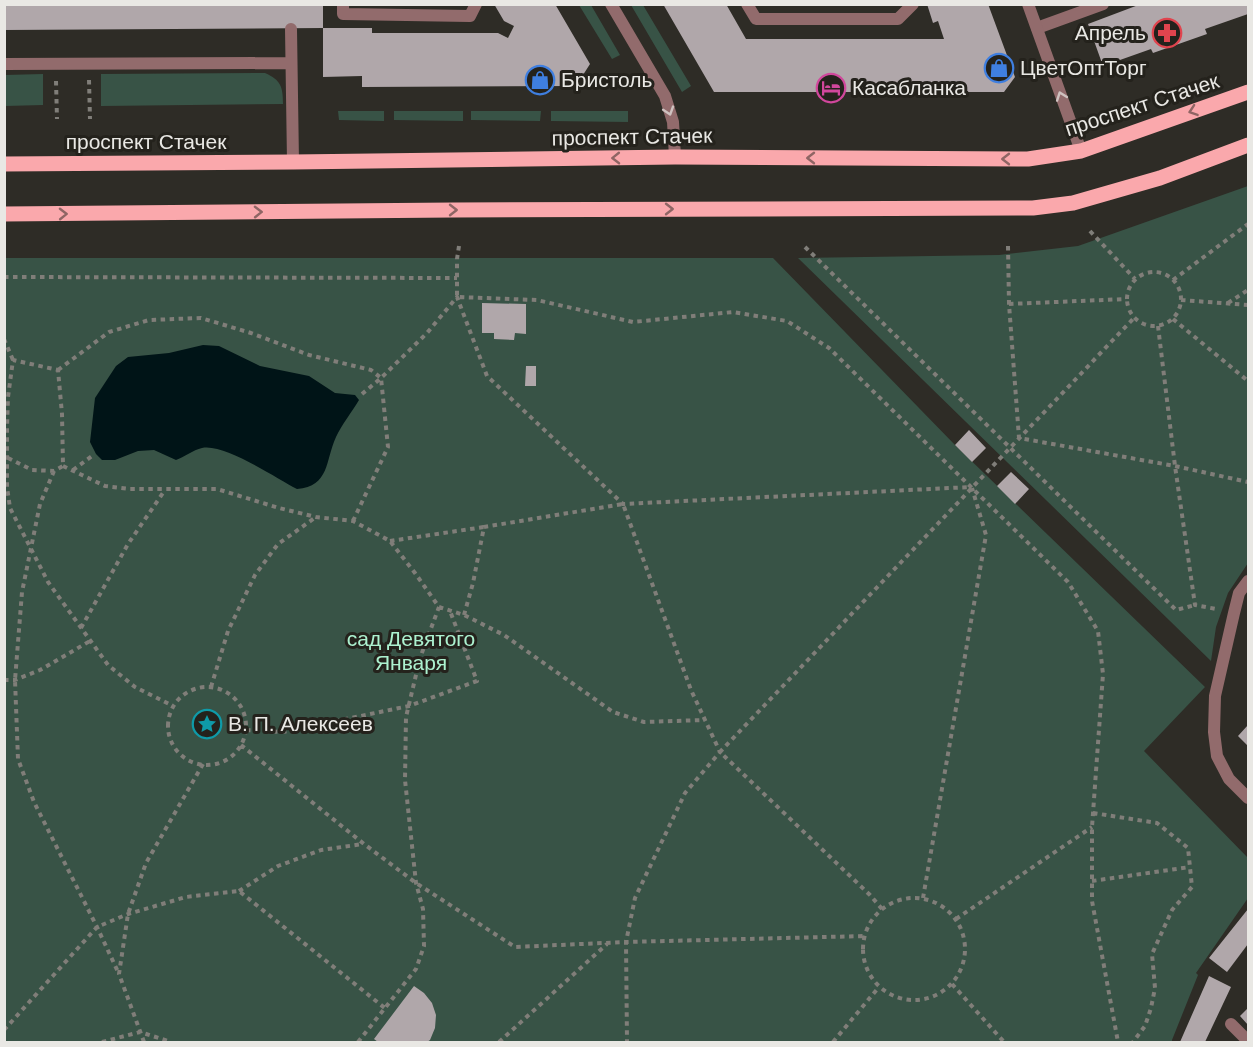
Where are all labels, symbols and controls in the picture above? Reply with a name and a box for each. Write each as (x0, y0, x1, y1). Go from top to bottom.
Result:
pharmacy icon: Апрель (1151, 17, 1183, 49)
place label: Апрель (1075, 21, 1146, 44)
shop icon: ЦветОптТорг (983, 52, 1015, 84)
place label: ЦветОптТорг (1020, 56, 1147, 79)
shop icon: Бристоль (524, 64, 556, 96)
place label: Бристоль (561, 68, 653, 91)
street label: проспект Стачек (1062, 69, 1223, 140)
hotel icon: Касабланка (815, 72, 847, 104)
place label: Касабланка (852, 76, 966, 99)
one-way arrow (1055, 91, 1068, 102)
one-way arrow (1188, 104, 1199, 117)
one-way arrow (662, 105, 675, 116)
street label: проспект Стачек (551, 124, 713, 149)
street label: проспект Стачек (66, 130, 227, 153)
one-way arrow (611, 152, 620, 164)
one-way arrow (806, 152, 815, 164)
one-way arrow (1001, 153, 1010, 165)
one-way arrow (664, 203, 673, 215)
one-way arrow (448, 204, 457, 216)
one-way arrow (253, 206, 262, 218)
one-way arrow (58, 208, 67, 220)
park label: сад Девятого Января (347, 627, 475, 674)
place icon: В. П. Алексеев (191, 708, 223, 740)
place label: В. П. Алексеев (228, 712, 373, 735)

